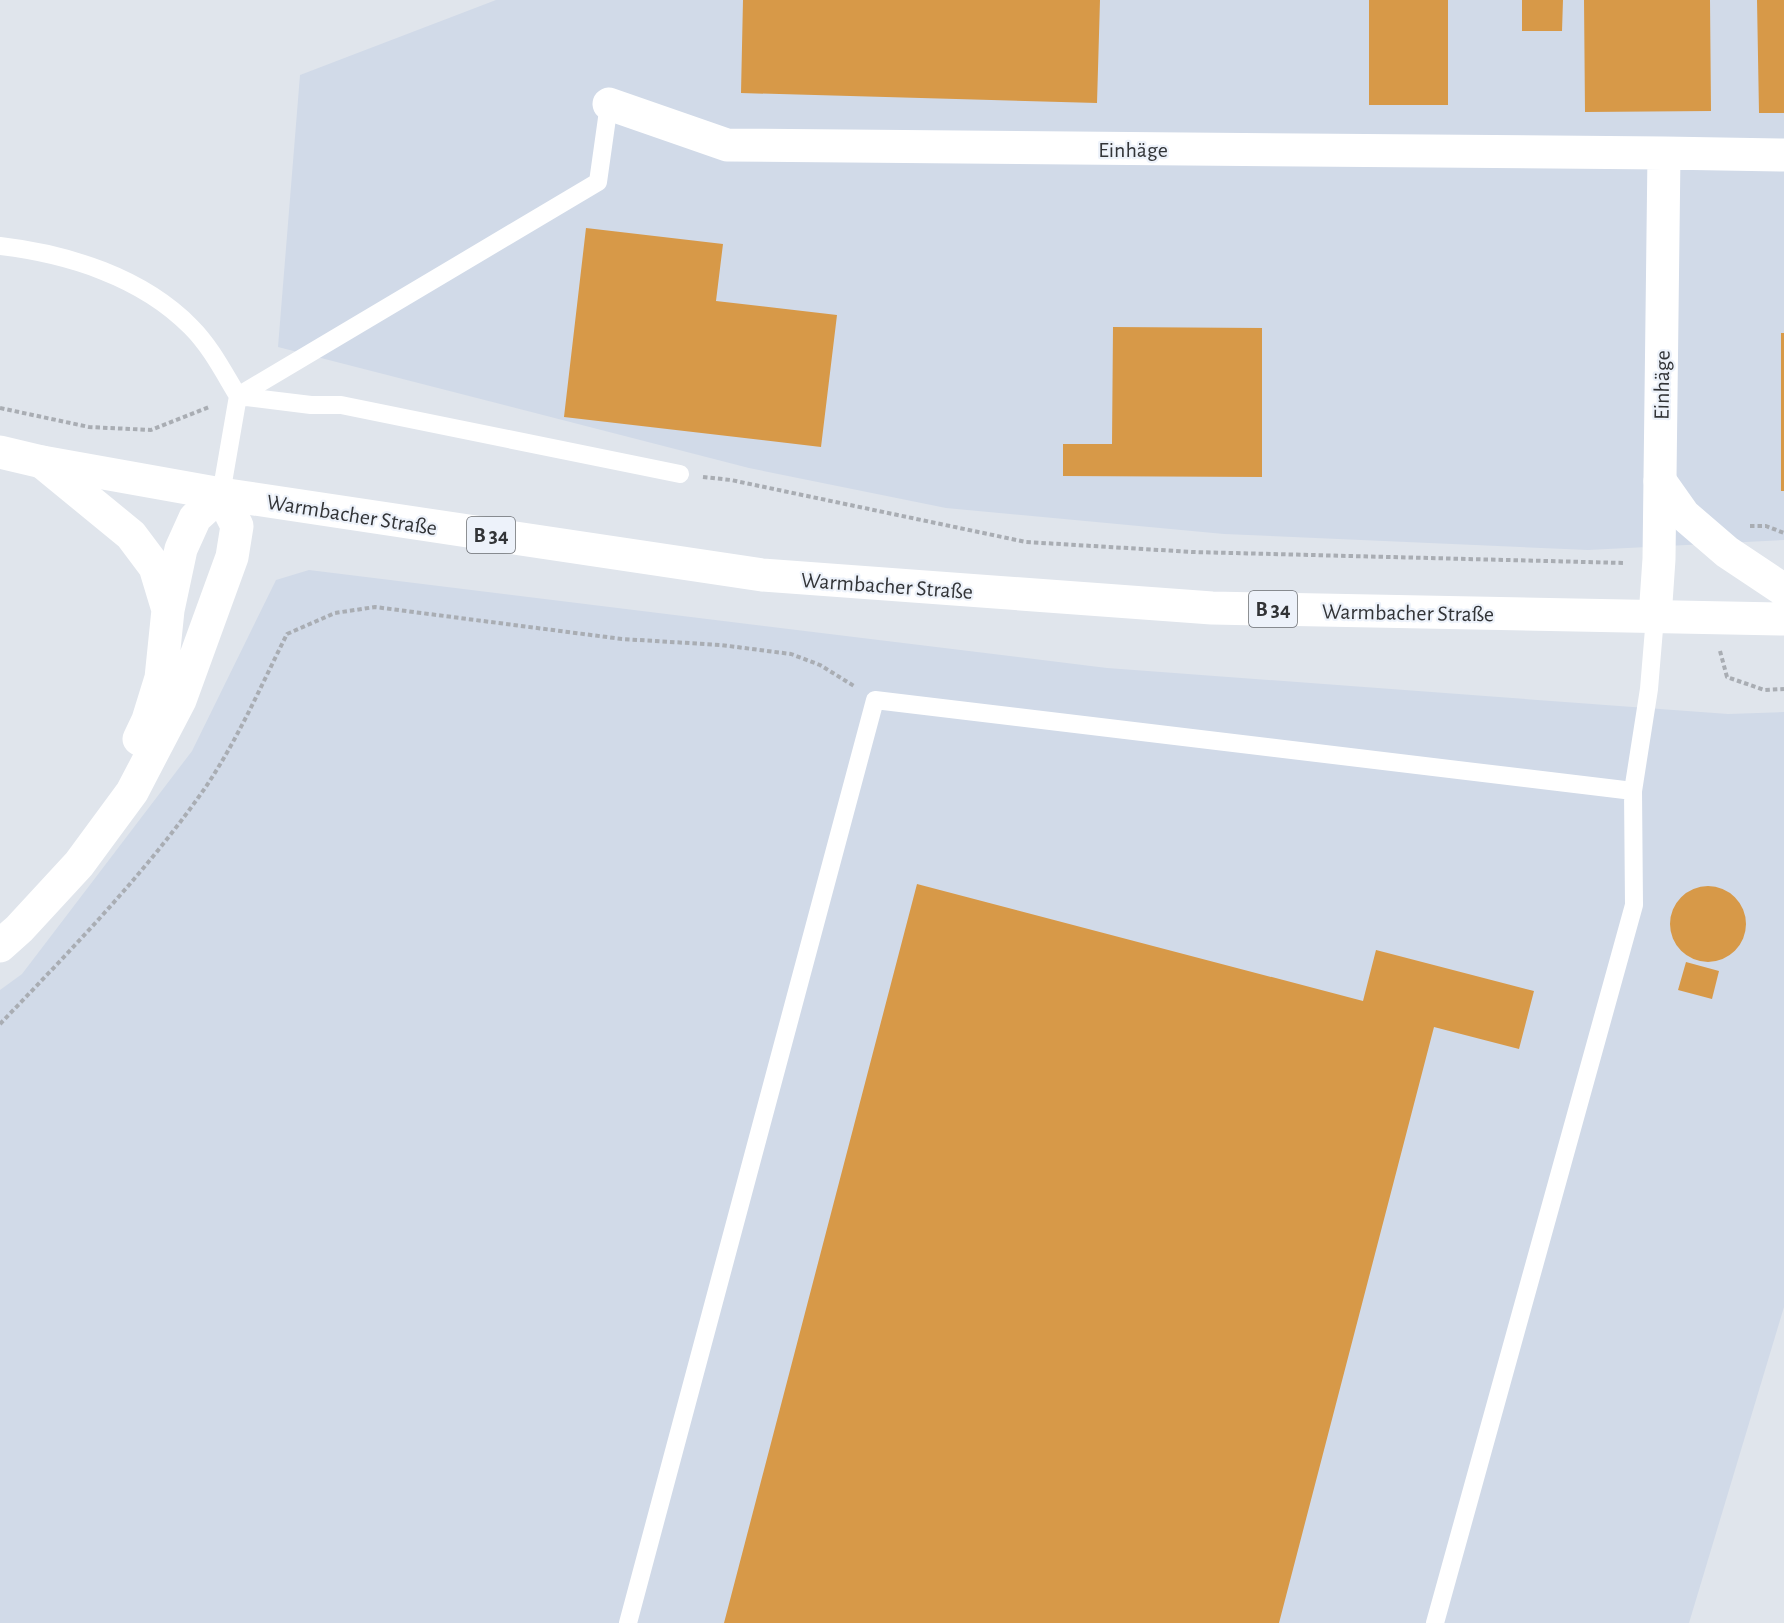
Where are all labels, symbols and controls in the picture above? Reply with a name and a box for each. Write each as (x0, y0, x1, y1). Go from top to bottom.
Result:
street label: Einhäge (1098, 139, 1168, 161)
street label: Einhäge (1650, 350, 1674, 420)
street label: Warmbacher Straße (265, 491, 439, 539)
road number: B 34 (467, 517, 515, 553)
street label: Warmbacher Straße (800, 569, 974, 603)
road number: B 34 (1249, 591, 1297, 627)
street label: Warmbacher Straße (1322, 600, 1494, 626)

